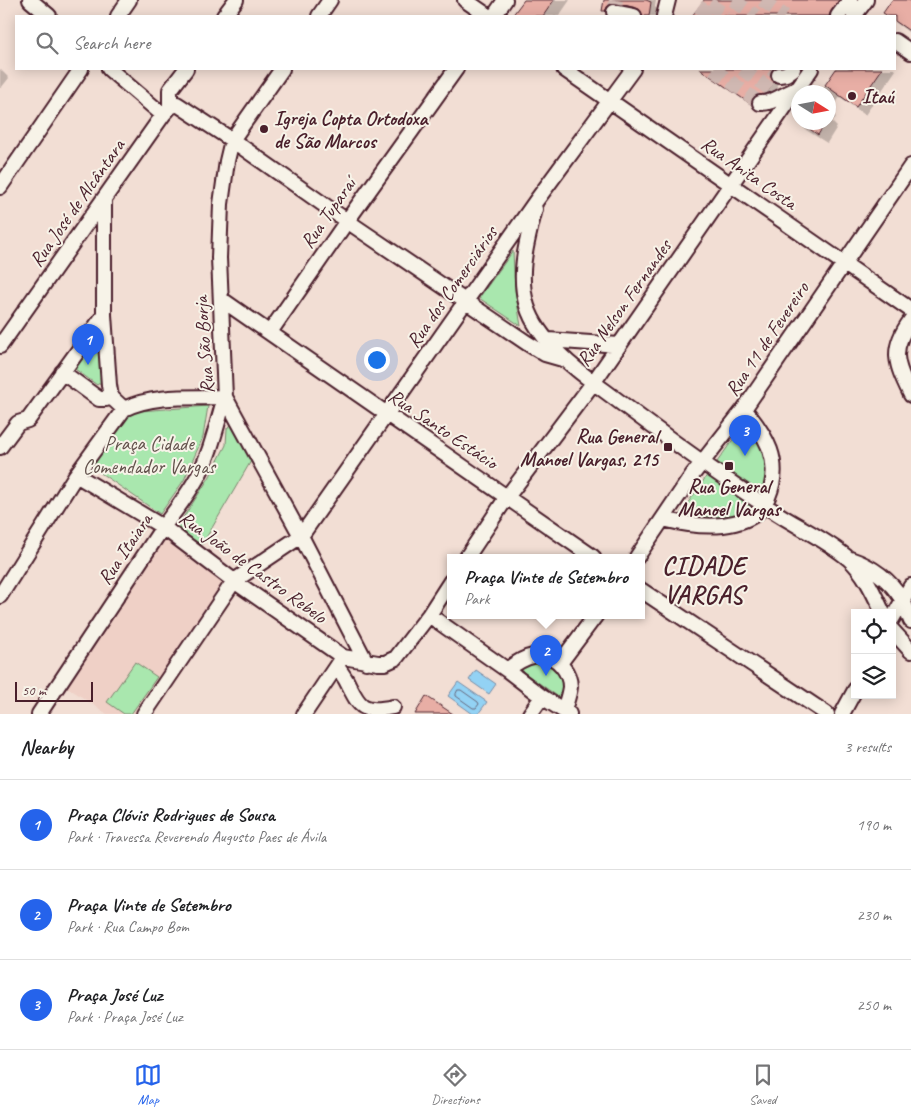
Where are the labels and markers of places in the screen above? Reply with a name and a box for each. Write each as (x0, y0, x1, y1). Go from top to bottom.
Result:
place label: Itaú (862, 84, 895, 109)
marker: Itaú (846, 90, 858, 102)
place label: Igreja Copta Ortodoxa de São Marcos (274, 106, 429, 154)
marker: Igreja Copta Ortodoxa de São Marcos (258, 123, 270, 135)
pin: 1 (72, 324, 104, 365)
pin: 3 (729, 415, 761, 456)
place label: Rua General Manoel Vargas, 215 (520, 424, 661, 472)
marker: Rua General Manoel Vargas, 215 (662, 441, 674, 453)
marker: Rua General Manoel Vargas (723, 460, 735, 472)
place label: Rua General Manoel Vargas (678, 474, 782, 522)
pin: 2 (530, 635, 562, 676)

